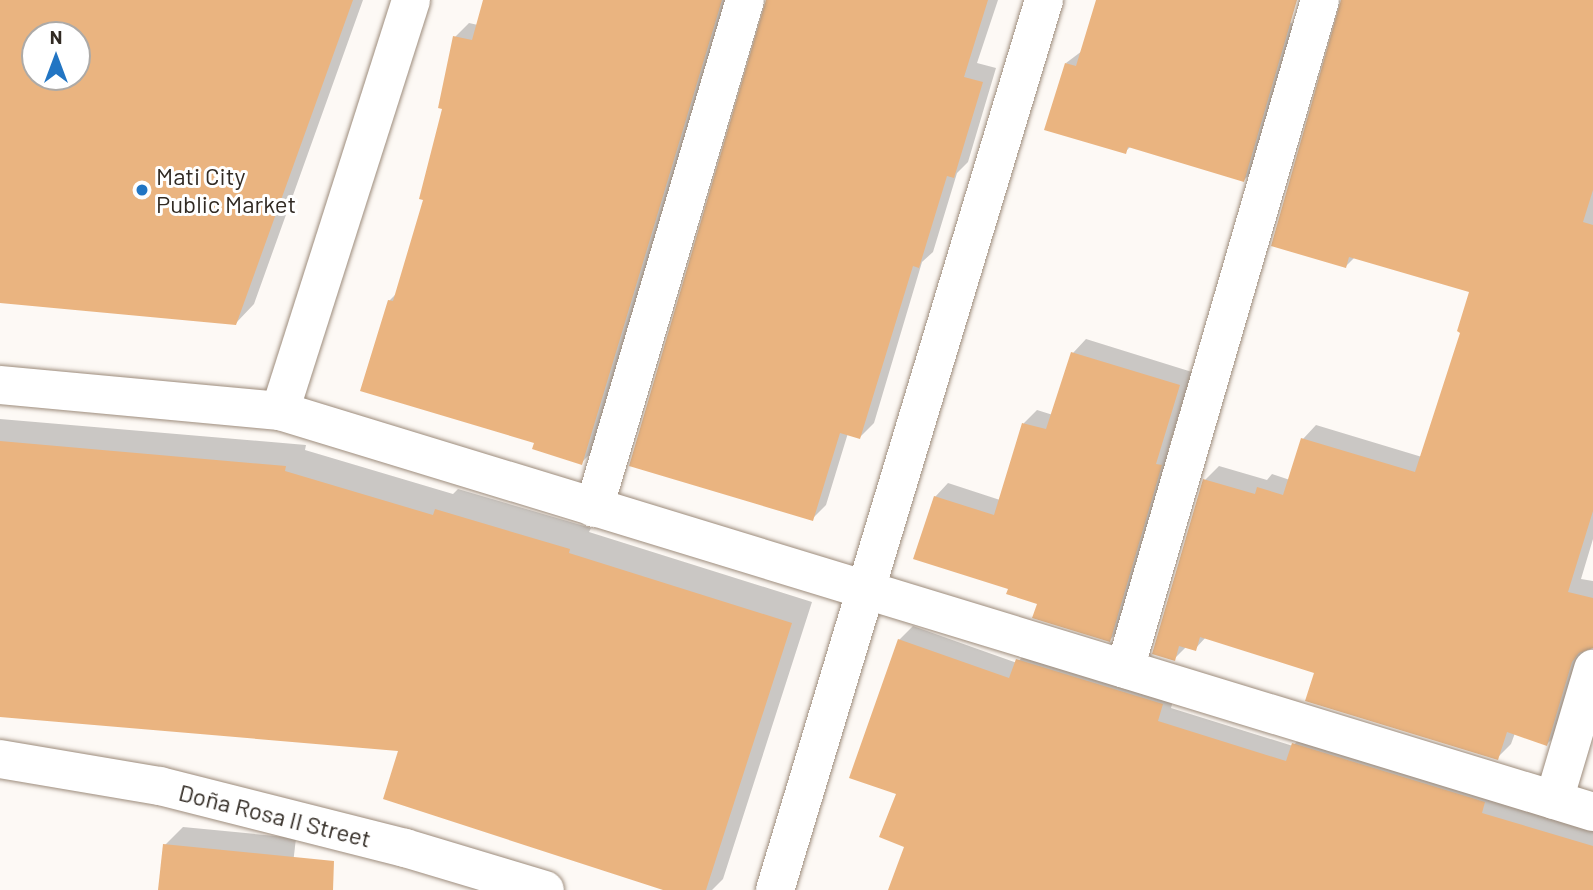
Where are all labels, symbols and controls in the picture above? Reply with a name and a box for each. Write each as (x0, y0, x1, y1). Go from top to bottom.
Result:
north arrow (21, 21, 91, 91)
text: N (50, 25, 62, 48)
place label: Mati City Public Market (156, 162, 296, 218)
marker: Mati City Public Market (134, 182, 150, 198)
street label: Doña Rosa II Street (176, 777, 374, 853)

